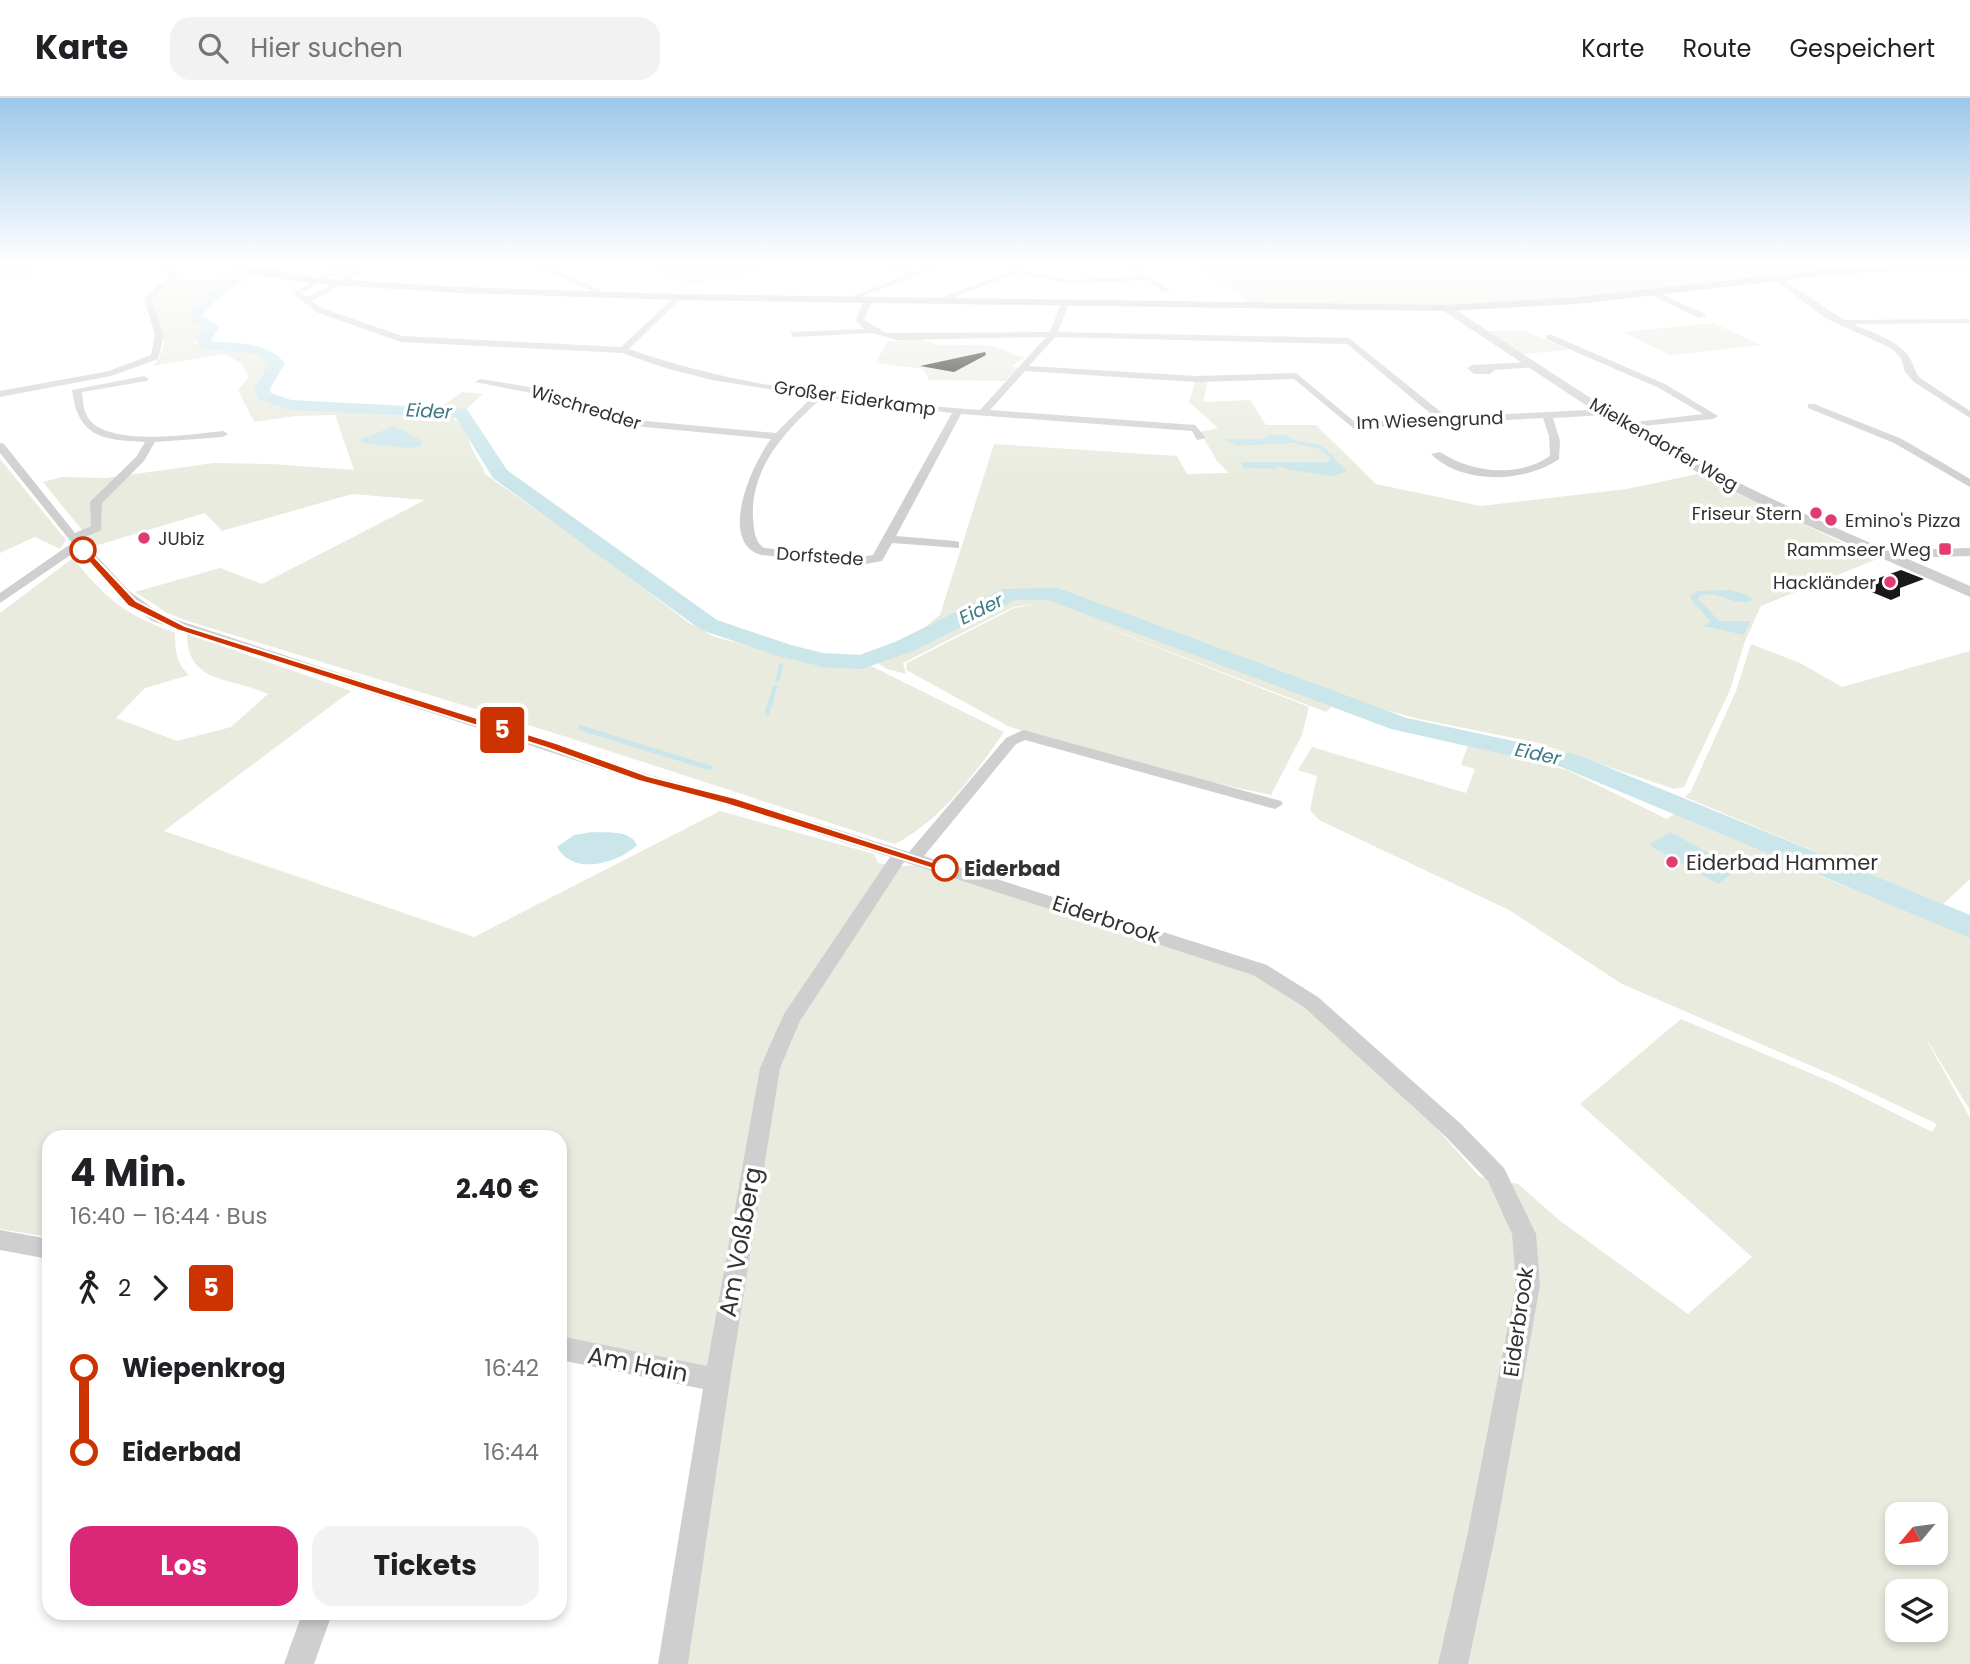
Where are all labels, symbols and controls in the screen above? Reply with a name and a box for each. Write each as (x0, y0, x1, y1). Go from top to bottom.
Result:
search box (170, 17, 660, 80)
text: Karte (35, 24, 128, 71)
icon: search (194, 29, 232, 67)
text: Hier suchen (250, 30, 403, 66)
text: Karte (1581, 32, 1644, 65)
text: Route (1682, 32, 1751, 65)
text: Gespeichert (1789, 32, 1935, 65)
street label: Großer Eiderkamp (773, 374, 937, 422)
street label: Wischredder (528, 378, 644, 436)
street label: Mielkendorfer Weg (1585, 391, 1743, 497)
water label: Eider (405, 396, 454, 426)
street label: Im Wiesengrund (1356, 405, 1504, 435)
place label: Friseur Stern (1692, 501, 1802, 526)
marker: Friseur Stern (1808, 505, 1824, 521)
place label: Emino's Pizza (1845, 508, 1961, 533)
marker: Emino's Pizza (1823, 512, 1839, 528)
place label: JUbiz (158, 526, 204, 551)
marker: JUbiz (136, 530, 152, 546)
unlabelled marker (70, 537, 96, 563)
place label: Rammseer Weg (1787, 537, 1931, 562)
street label: Dorfstede (776, 540, 864, 572)
marker: Rammseer Weg (1937, 541, 1953, 557)
place label: Hackländer (1773, 570, 1876, 595)
marker: Hackländer (1882, 574, 1898, 590)
water label: Eider (954, 586, 1008, 631)
line badge: 5 (479, 707, 525, 753)
text: 5 (494, 713, 510, 746)
water label: Eider (1513, 736, 1564, 772)
place label: Eiderbad Hammer (1686, 848, 1878, 877)
place label: Eiderbad (964, 854, 1061, 883)
marker: Eiderbad Hammer (1664, 854, 1680, 870)
marker: Eiderbad (932, 855, 958, 881)
street label: Eiderbrook (1049, 888, 1163, 950)
text: 4 Min. (70, 1146, 186, 1199)
street label: Am Voßberg (711, 1165, 769, 1319)
text: 2.40 € (456, 1171, 539, 1207)
text: 16:40 – 16:44 · Bus (70, 1200, 267, 1232)
street label: Eiderbrook (1496, 1265, 1540, 1379)
icon: walk (70, 1269, 108, 1307)
icon: forward (141, 1269, 179, 1307)
text: 5 (203, 1271, 219, 1304)
text: 2 (118, 1272, 131, 1304)
street label: Am Hain (585, 1338, 691, 1390)
text: Wiepenkrog (122, 1350, 286, 1386)
text: 16:42 (484, 1352, 539, 1384)
text: Eiderbad (122, 1434, 242, 1470)
text: 16:44 (483, 1436, 539, 1468)
north arrow (1885, 1502, 1948, 1564)
map controls (1885, 1502, 1948, 1642)
button: Los (70, 1526, 298, 1606)
button: Tickets (312, 1526, 539, 1606)
button: layers (1885, 1579, 1948, 1642)

